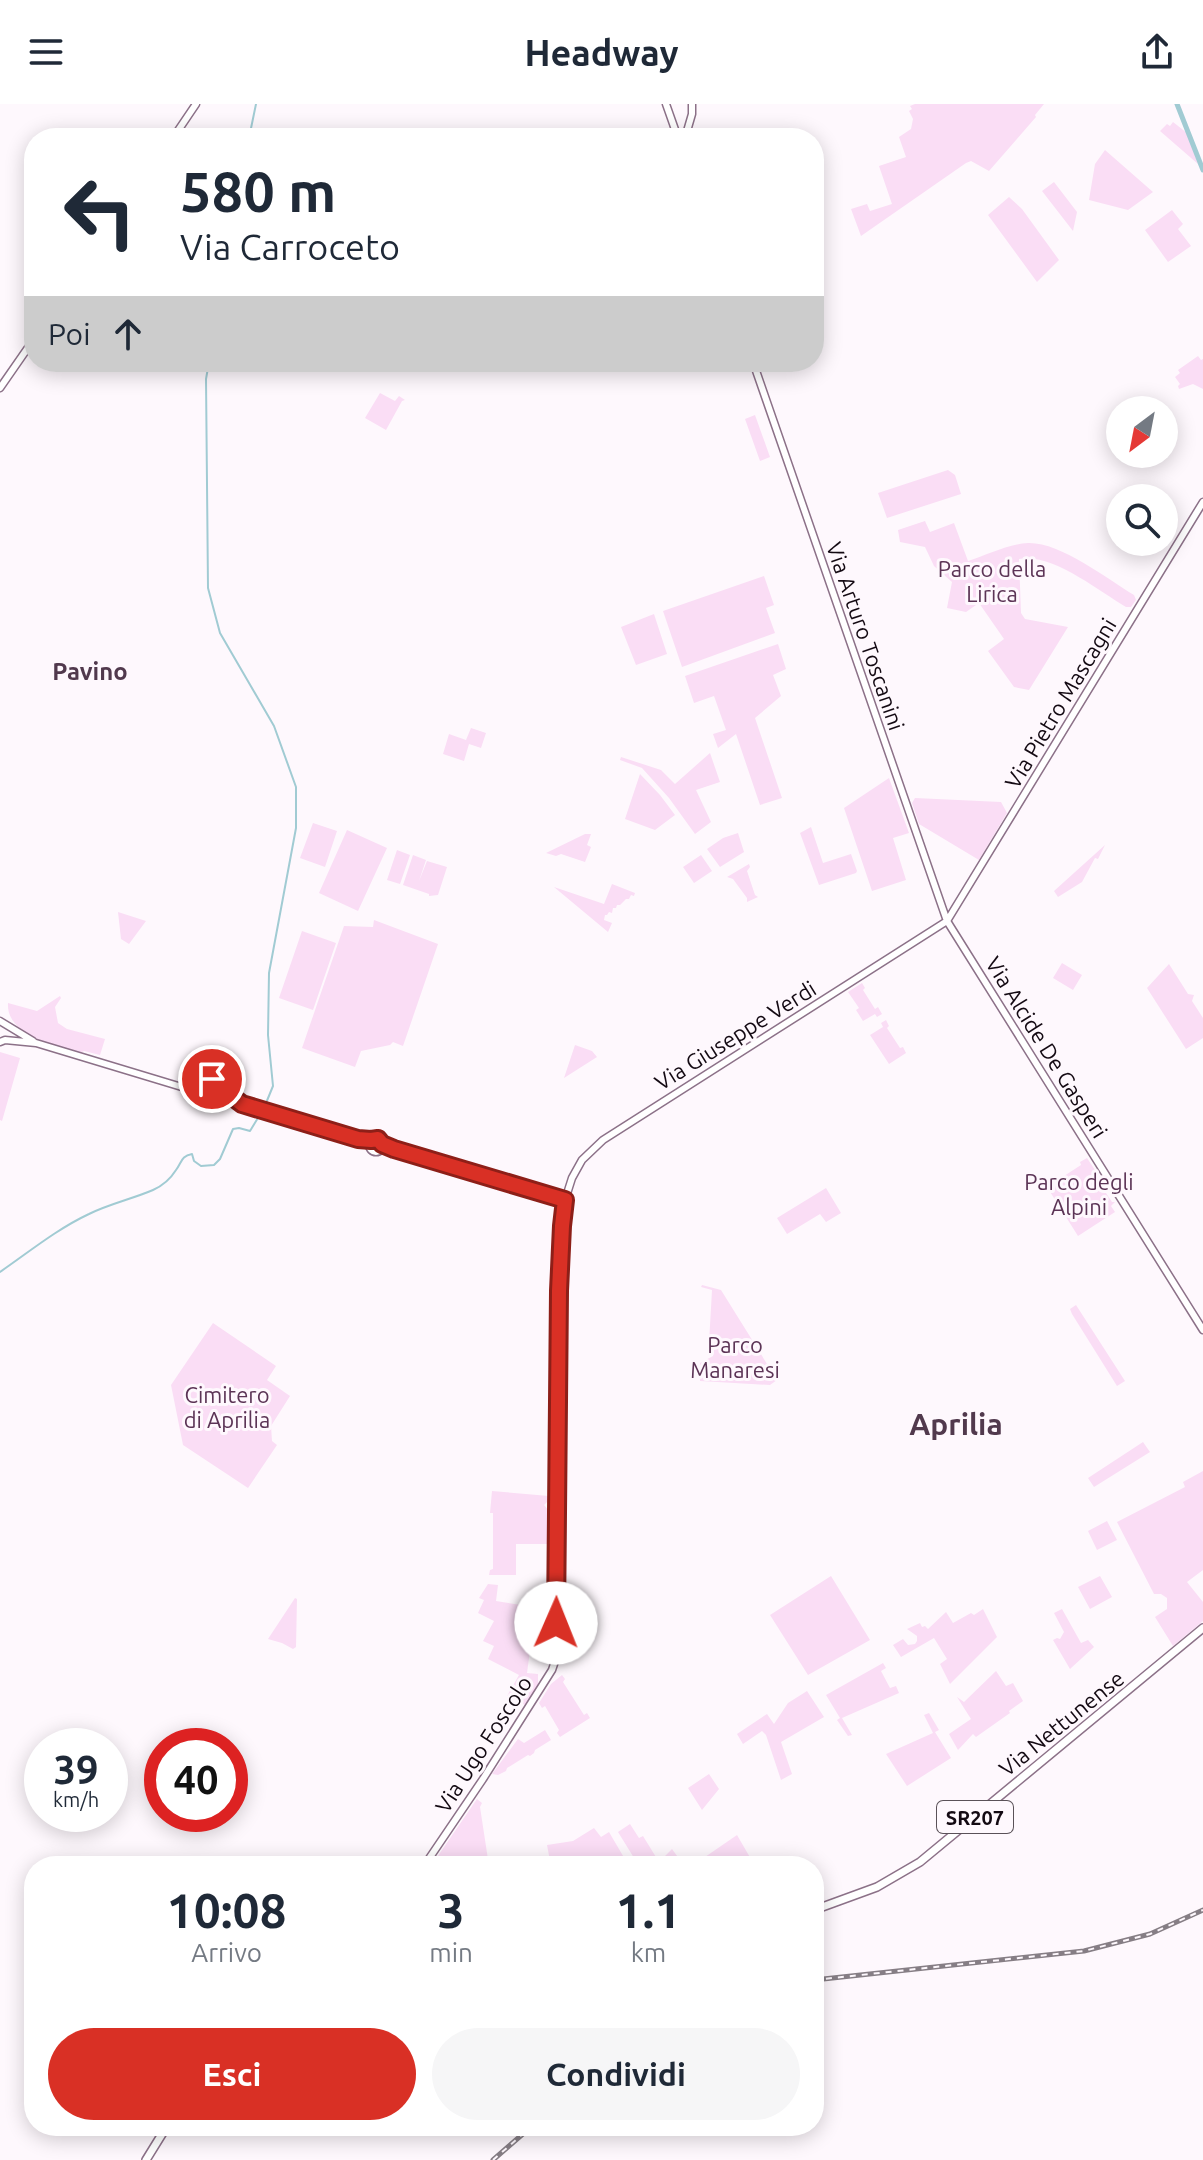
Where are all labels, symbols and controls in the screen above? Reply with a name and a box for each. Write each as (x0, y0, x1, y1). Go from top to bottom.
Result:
icon: menu (24, 30, 68, 74)
icon: share (1135, 30, 1179, 74)
text: Headway (524, 32, 679, 73)
icon: left (48, 160, 152, 264)
text: 580 m (180, 160, 336, 223)
text: Via Carroceto (180, 226, 400, 267)
icon: ahead (106, 312, 150, 356)
text: Poi (48, 317, 90, 351)
north arrow (1106, 396, 1178, 468)
map controls (1106, 396, 1178, 556)
button: search (1106, 484, 1178, 556)
street label: Via Arturo Toscanini (822, 539, 910, 733)
park label: Parco della Lirica (938, 556, 1046, 606)
street label: Via Pietro Mascagni (999, 613, 1121, 793)
district label: Pavino (52, 658, 128, 685)
street label: Via Alcide De Gasperi (981, 952, 1113, 1142)
street label: Via Giuseppe Verdi (650, 975, 820, 1095)
pin (178, 1045, 246, 1113)
icon: arrive (190, 1057, 234, 1101)
park label: Parco degli Alpini (1024, 1169, 1134, 1219)
park label: Parco Manaresi (690, 1332, 780, 1382)
park label: Cimitero di Aprilia (184, 1382, 270, 1432)
district label: Aprilia (909, 1407, 1003, 1441)
position arrow (514, 1581, 598, 1665)
street label: Via Nettunense (994, 1665, 1128, 1781)
street label: Via Ugo Foscolo (430, 1671, 536, 1817)
speed limit sign: 40 (144, 1728, 248, 1832)
text: 39 (53, 1747, 99, 1792)
text: km/h (53, 1788, 99, 1811)
road number: SR207 (937, 1801, 1013, 1833)
text: 10:08 (167, 1883, 287, 1937)
text: 3 (438, 1883, 465, 1937)
text: 1.1 (615, 1883, 681, 1937)
text: Arrivo (191, 1938, 262, 1967)
text: min (429, 1938, 473, 1967)
text: km (631, 1938, 666, 1967)
button: Esci (48, 2028, 416, 2120)
button: Condividi (432, 2028, 800, 2120)

